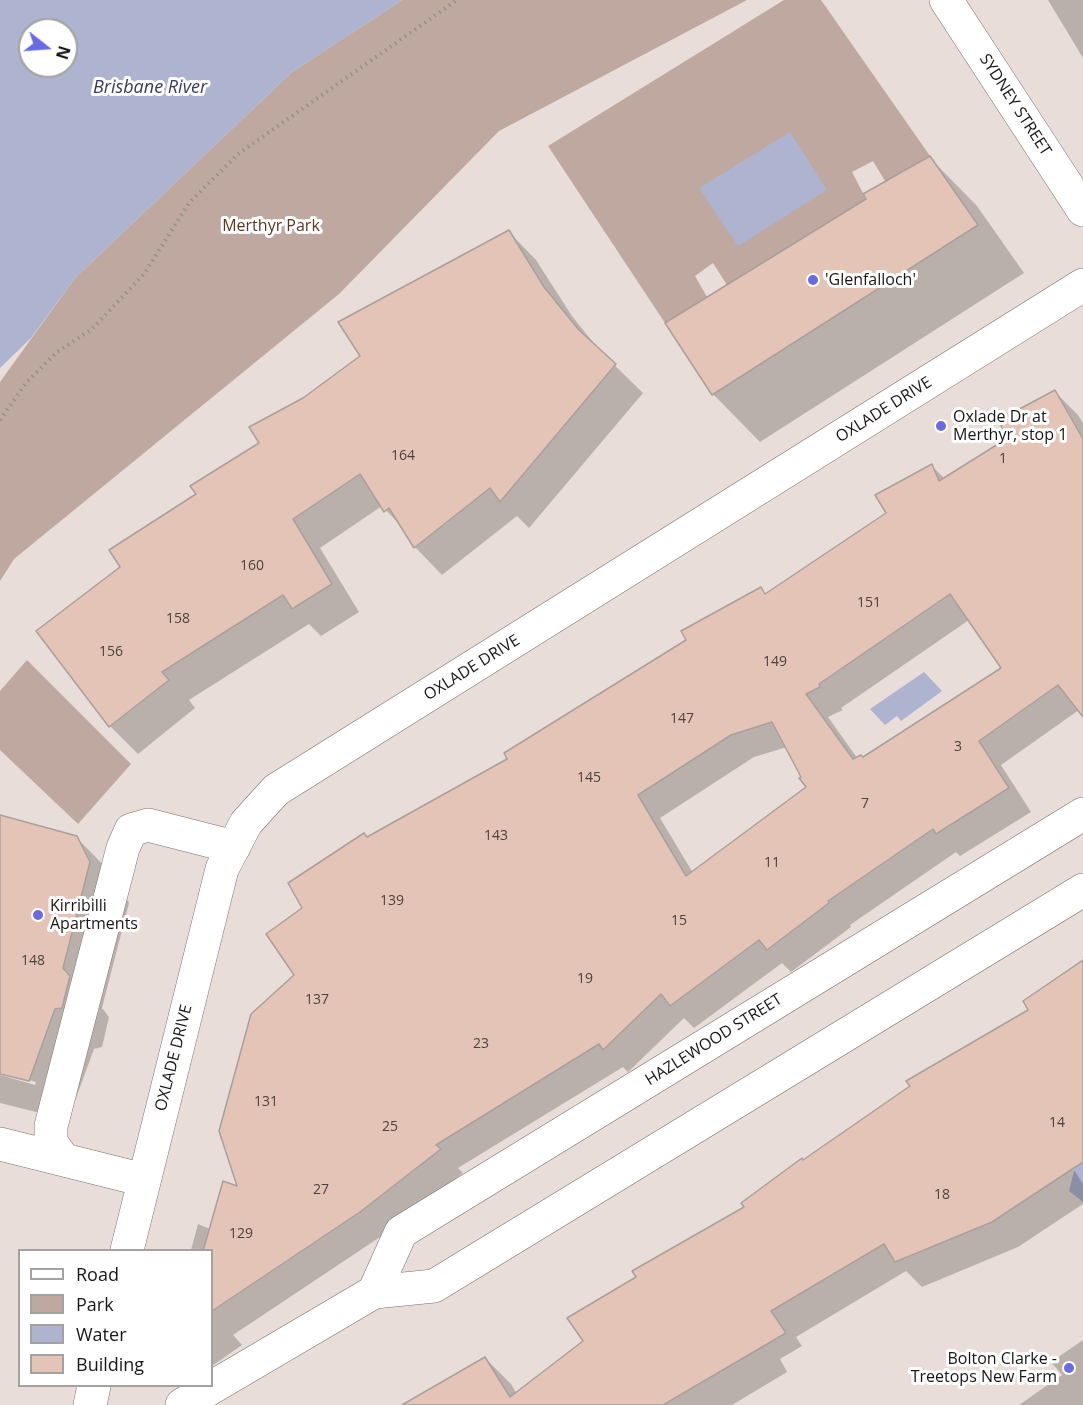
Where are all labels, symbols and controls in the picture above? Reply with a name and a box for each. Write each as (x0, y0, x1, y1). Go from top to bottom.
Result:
north arrow (18, 18, 78, 78)
text: N (51, 43, 76, 62)
street label: SYDNEY STREET (975, 51, 1055, 159)
water label: Brisbane River (93, 77, 207, 99)
park label: Merthyr Park (222, 216, 320, 236)
place label: 'Glenfalloch' (825, 270, 916, 290)
marker: 'Glenfalloch' (806, 273, 820, 287)
street label: OXLADE DRIVE (833, 373, 935, 447)
place label: Oxlade Dr at Merthyr, stop 1 (953, 407, 1067, 445)
marker: Oxlade Dr at Merthyr, stop 1 (934, 419, 948, 433)
house number: 164 (391, 448, 415, 464)
house number: 1 (999, 451, 1007, 467)
house number: 160 (240, 558, 264, 574)
house number: 151 (857, 595, 881, 611)
house number: 158 (166, 611, 190, 627)
street label: OXLADE DRIVE (421, 631, 523, 705)
house number: 156 (99, 644, 123, 660)
house number: 149 (763, 654, 787, 670)
house number: 147 (670, 711, 694, 727)
house number: 3 (954, 739, 962, 755)
house number: 145 (577, 770, 601, 786)
house number: 7 (861, 796, 869, 812)
house number: 143 (484, 828, 508, 844)
house number: 11 (764, 855, 780, 871)
house number: 139 (380, 893, 404, 909)
place label: Kirribilli Apartments (50, 896, 138, 934)
marker: Kirribilli Apartments (31, 908, 45, 922)
house number: 15 (671, 913, 687, 929)
house number: 148 (21, 953, 45, 969)
house number: 19 (577, 971, 593, 987)
street label: HAZLEWOOD STREET (642, 990, 786, 1090)
house number: 137 (305, 992, 329, 1008)
street label: OXLADE DRIVE (151, 1003, 197, 1113)
house number: 23 (473, 1036, 489, 1052)
house number: 131 (254, 1094, 278, 1110)
house number: 14 (1049, 1115, 1065, 1131)
house number: 25 (382, 1119, 398, 1135)
house number: 27 (313, 1182, 329, 1198)
house number: 18 (934, 1187, 950, 1203)
house number: 129 (229, 1226, 253, 1242)
legend (18, 1249, 213, 1387)
text: Road (76, 1262, 119, 1286)
text: Park (76, 1292, 114, 1316)
text: Water (76, 1322, 127, 1346)
place label: Bolton Clarke - Treetops New Farm (911, 1349, 1057, 1387)
text: Building (76, 1352, 144, 1376)
marker: Bolton Clarke - Treetops New Farm (1062, 1361, 1076, 1375)

